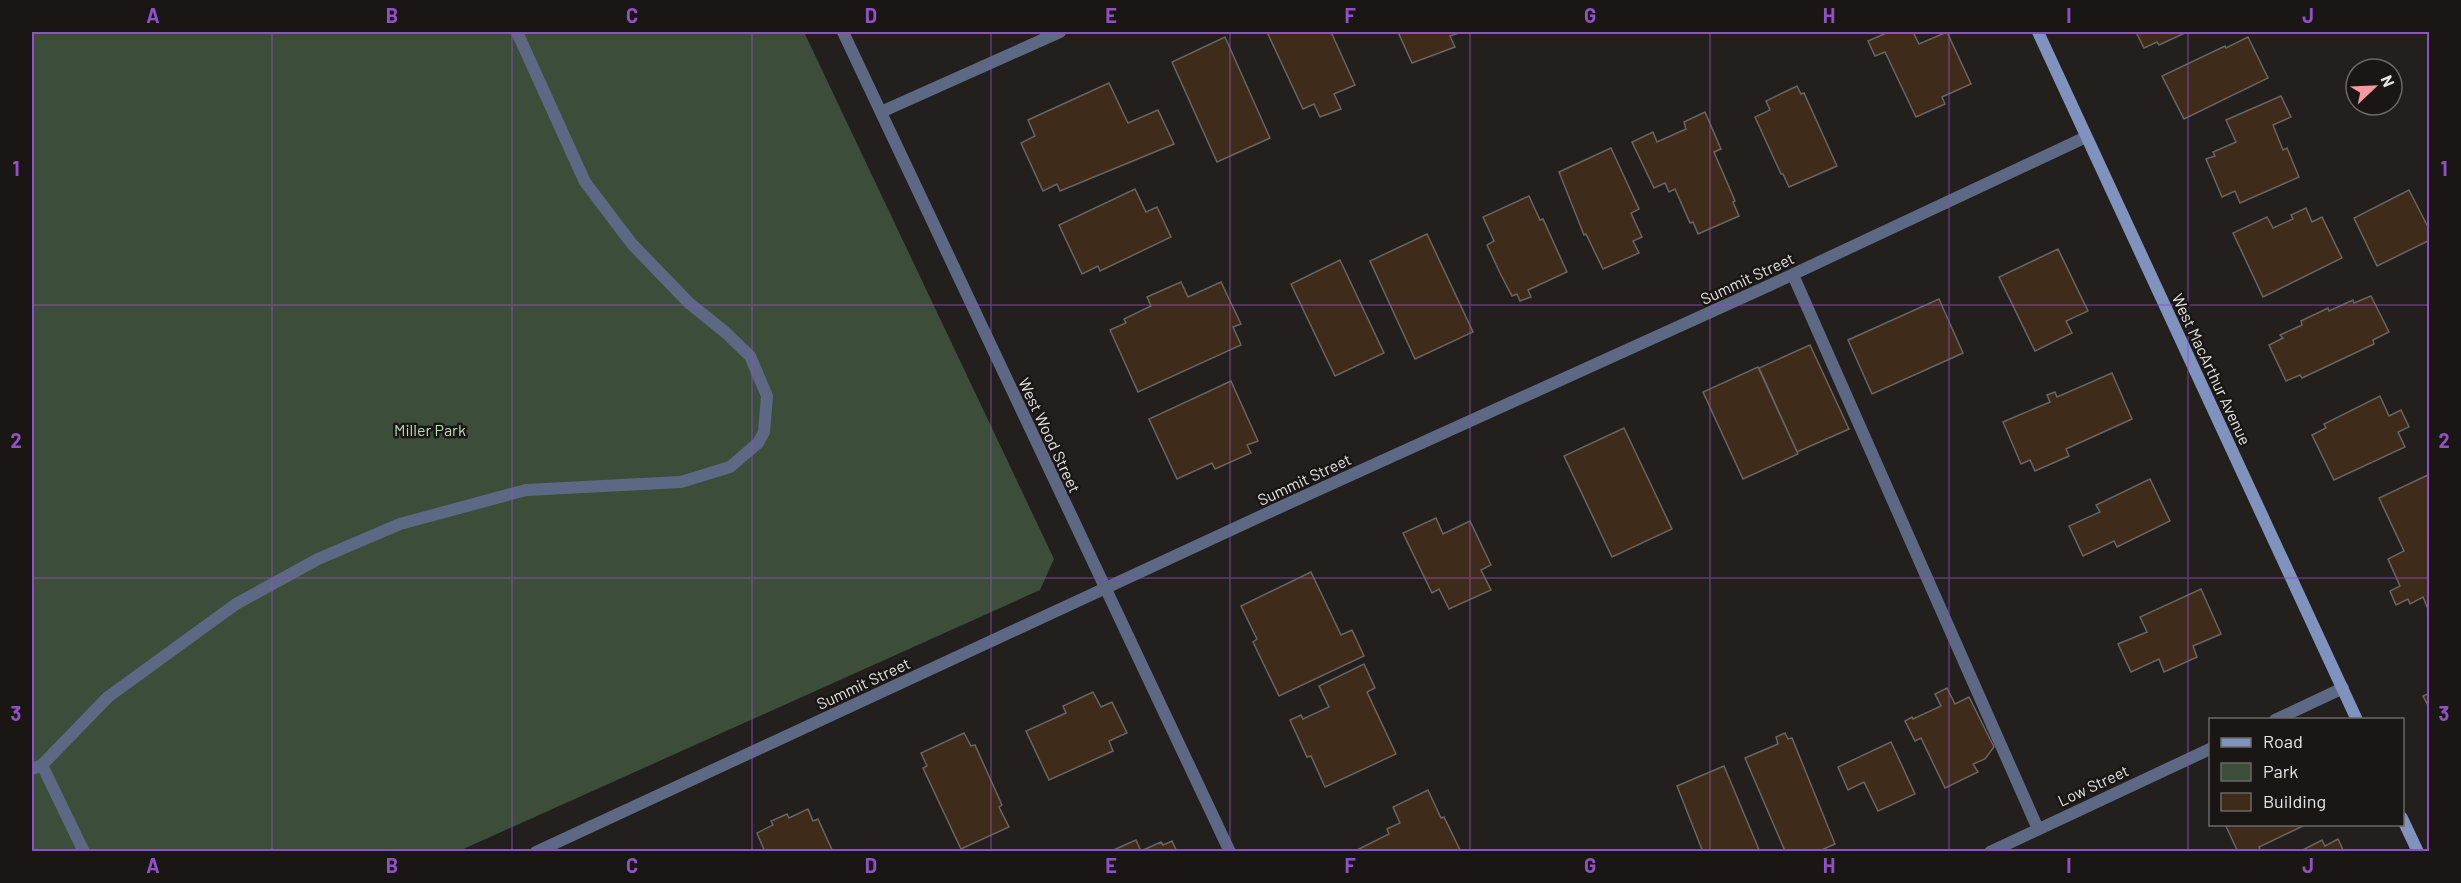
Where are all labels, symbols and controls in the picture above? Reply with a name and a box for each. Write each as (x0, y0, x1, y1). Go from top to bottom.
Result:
text: A (146, 3, 160, 27)
text: B (386, 3, 398, 27)
text: C (626, 3, 638, 27)
text: D (865, 3, 877, 27)
text: E (1105, 3, 1117, 27)
text: F (1344, 3, 1356, 27)
text: G (1584, 3, 1596, 27)
text: H (1823, 3, 1835, 27)
text: I (2066, 3, 2072, 27)
text: J (2302, 3, 2314, 27)
north arrow (2344, 57, 2404, 117)
text: N (2377, 72, 2399, 90)
text: 1 (12, 156, 20, 180)
text: 1 (2440, 156, 2448, 180)
street label: Summit Street (1697, 248, 1797, 308)
street label: West MacArthur Avenue (2169, 290, 2255, 448)
street label: West Wood Street (1015, 374, 1085, 496)
park label: Miller Park (394, 420, 466, 439)
text: 2 (10, 428, 22, 452)
text: 2 (2438, 428, 2450, 452)
street label: Summit Street (1254, 449, 1354, 509)
street label: Summit Street (813, 653, 913, 713)
text: 3 (11, 701, 21, 725)
text: 3 (2439, 701, 2449, 725)
legend (2209, 718, 2404, 826)
text: Road (2263, 730, 2303, 752)
street label: Low Street (2055, 760, 2131, 810)
text: Park (2263, 760, 2298, 782)
text: Building (2263, 790, 2326, 812)
text: A (146, 853, 160, 877)
text: B (386, 853, 398, 877)
text: C (626, 853, 638, 877)
text: D (865, 853, 877, 877)
text: E (1105, 853, 1117, 877)
text: F (1344, 853, 1356, 877)
text: G (1584, 853, 1596, 877)
text: H (1823, 853, 1835, 877)
text: I (2066, 853, 2072, 877)
text: J (2302, 853, 2314, 877)

